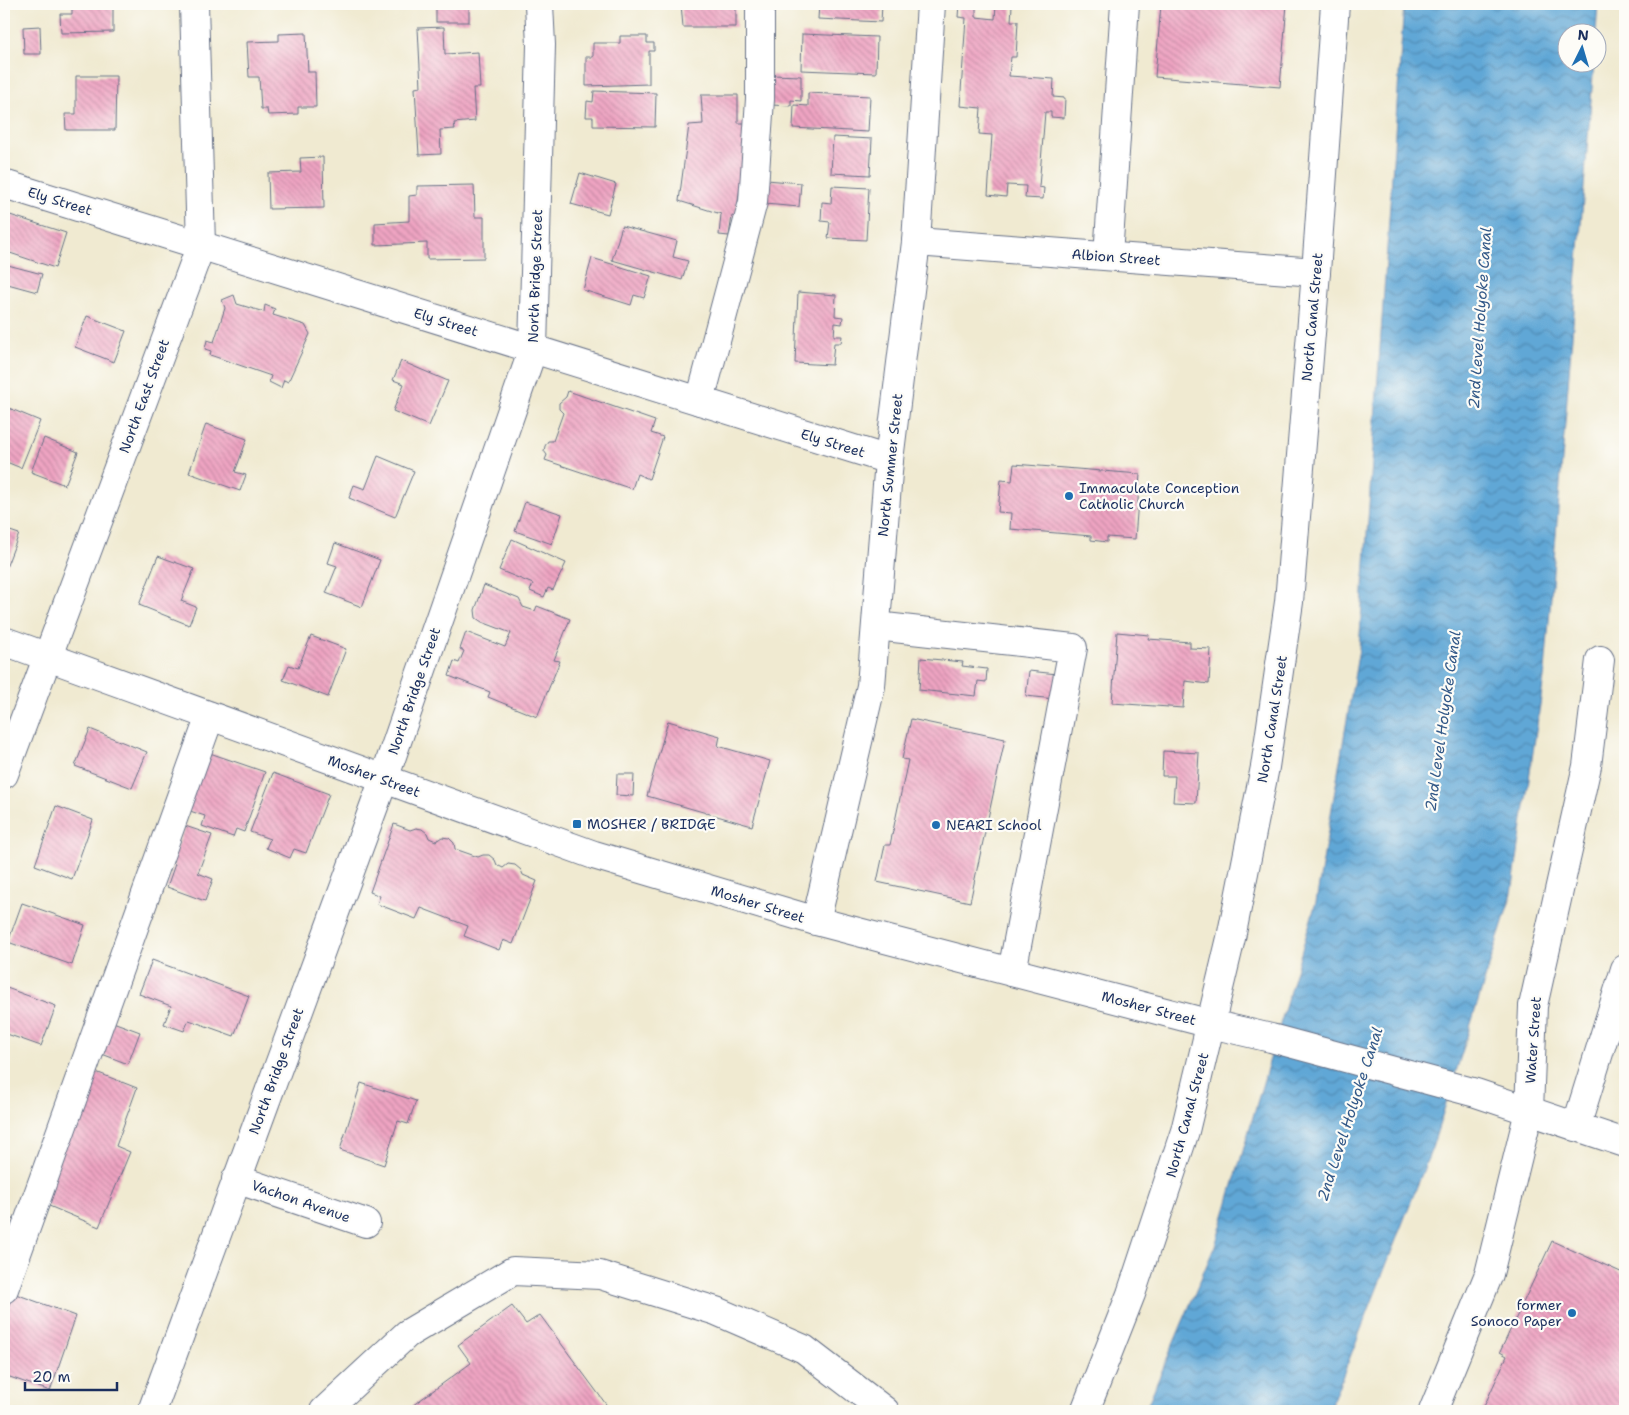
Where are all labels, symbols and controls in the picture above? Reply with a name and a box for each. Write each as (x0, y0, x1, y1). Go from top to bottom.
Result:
north arrow (1556, 22, 1606, 72)
text: N (1577, 26, 1589, 44)
street label: Ely Street (26, 183, 94, 219)
street label: North Bridge Street (524, 209, 546, 343)
water label: 2nd Level Holyoke Canal (1464, 226, 1496, 409)
street label: Albion Street (1071, 245, 1161, 269)
street label: North Canal Street (1297, 252, 1327, 382)
street label: Ely Street (412, 304, 480, 340)
street label: North East Street (115, 336, 173, 456)
street label: North Summer Street (874, 392, 906, 538)
street label: Ely Street (799, 425, 867, 461)
place label: Immaculate Conception Catholic Church (1079, 479, 1240, 513)
marker: Immaculate Conception Catholic Church (1063, 490, 1075, 502)
street label: North Bridge Street (384, 625, 444, 757)
water label: 2nd Level Holyoke Canal (1420, 629, 1466, 812)
street label: North Canal Street (1253, 654, 1291, 784)
street label: Mosher Street (325, 751, 423, 801)
place label: MOSHER / BRIDGE (587, 815, 716, 833)
place label: NEARI School (946, 816, 1042, 834)
marker: MOSHER / BRIDGE (571, 818, 583, 830)
marker: NEARI School (930, 819, 942, 831)
street label: Mosher Street (709, 881, 807, 927)
street label: Mosher Street (1100, 987, 1198, 1029)
street label: Water Street (1521, 996, 1545, 1084)
street label: North Bridge Street (245, 1005, 307, 1137)
water label: 2nd Level Holyoke Canal (1312, 1024, 1388, 1204)
street label: North Canal Street (1162, 1050, 1212, 1180)
street label: Vachon Avenue (249, 1176, 353, 1226)
place label: former Sonoco Paper (1471, 1296, 1562, 1330)
marker: former Sonoco Paper (1566, 1307, 1578, 1319)
scale bar (25, 1360, 118, 1392)
text: 20 m (32, 1367, 71, 1387)

